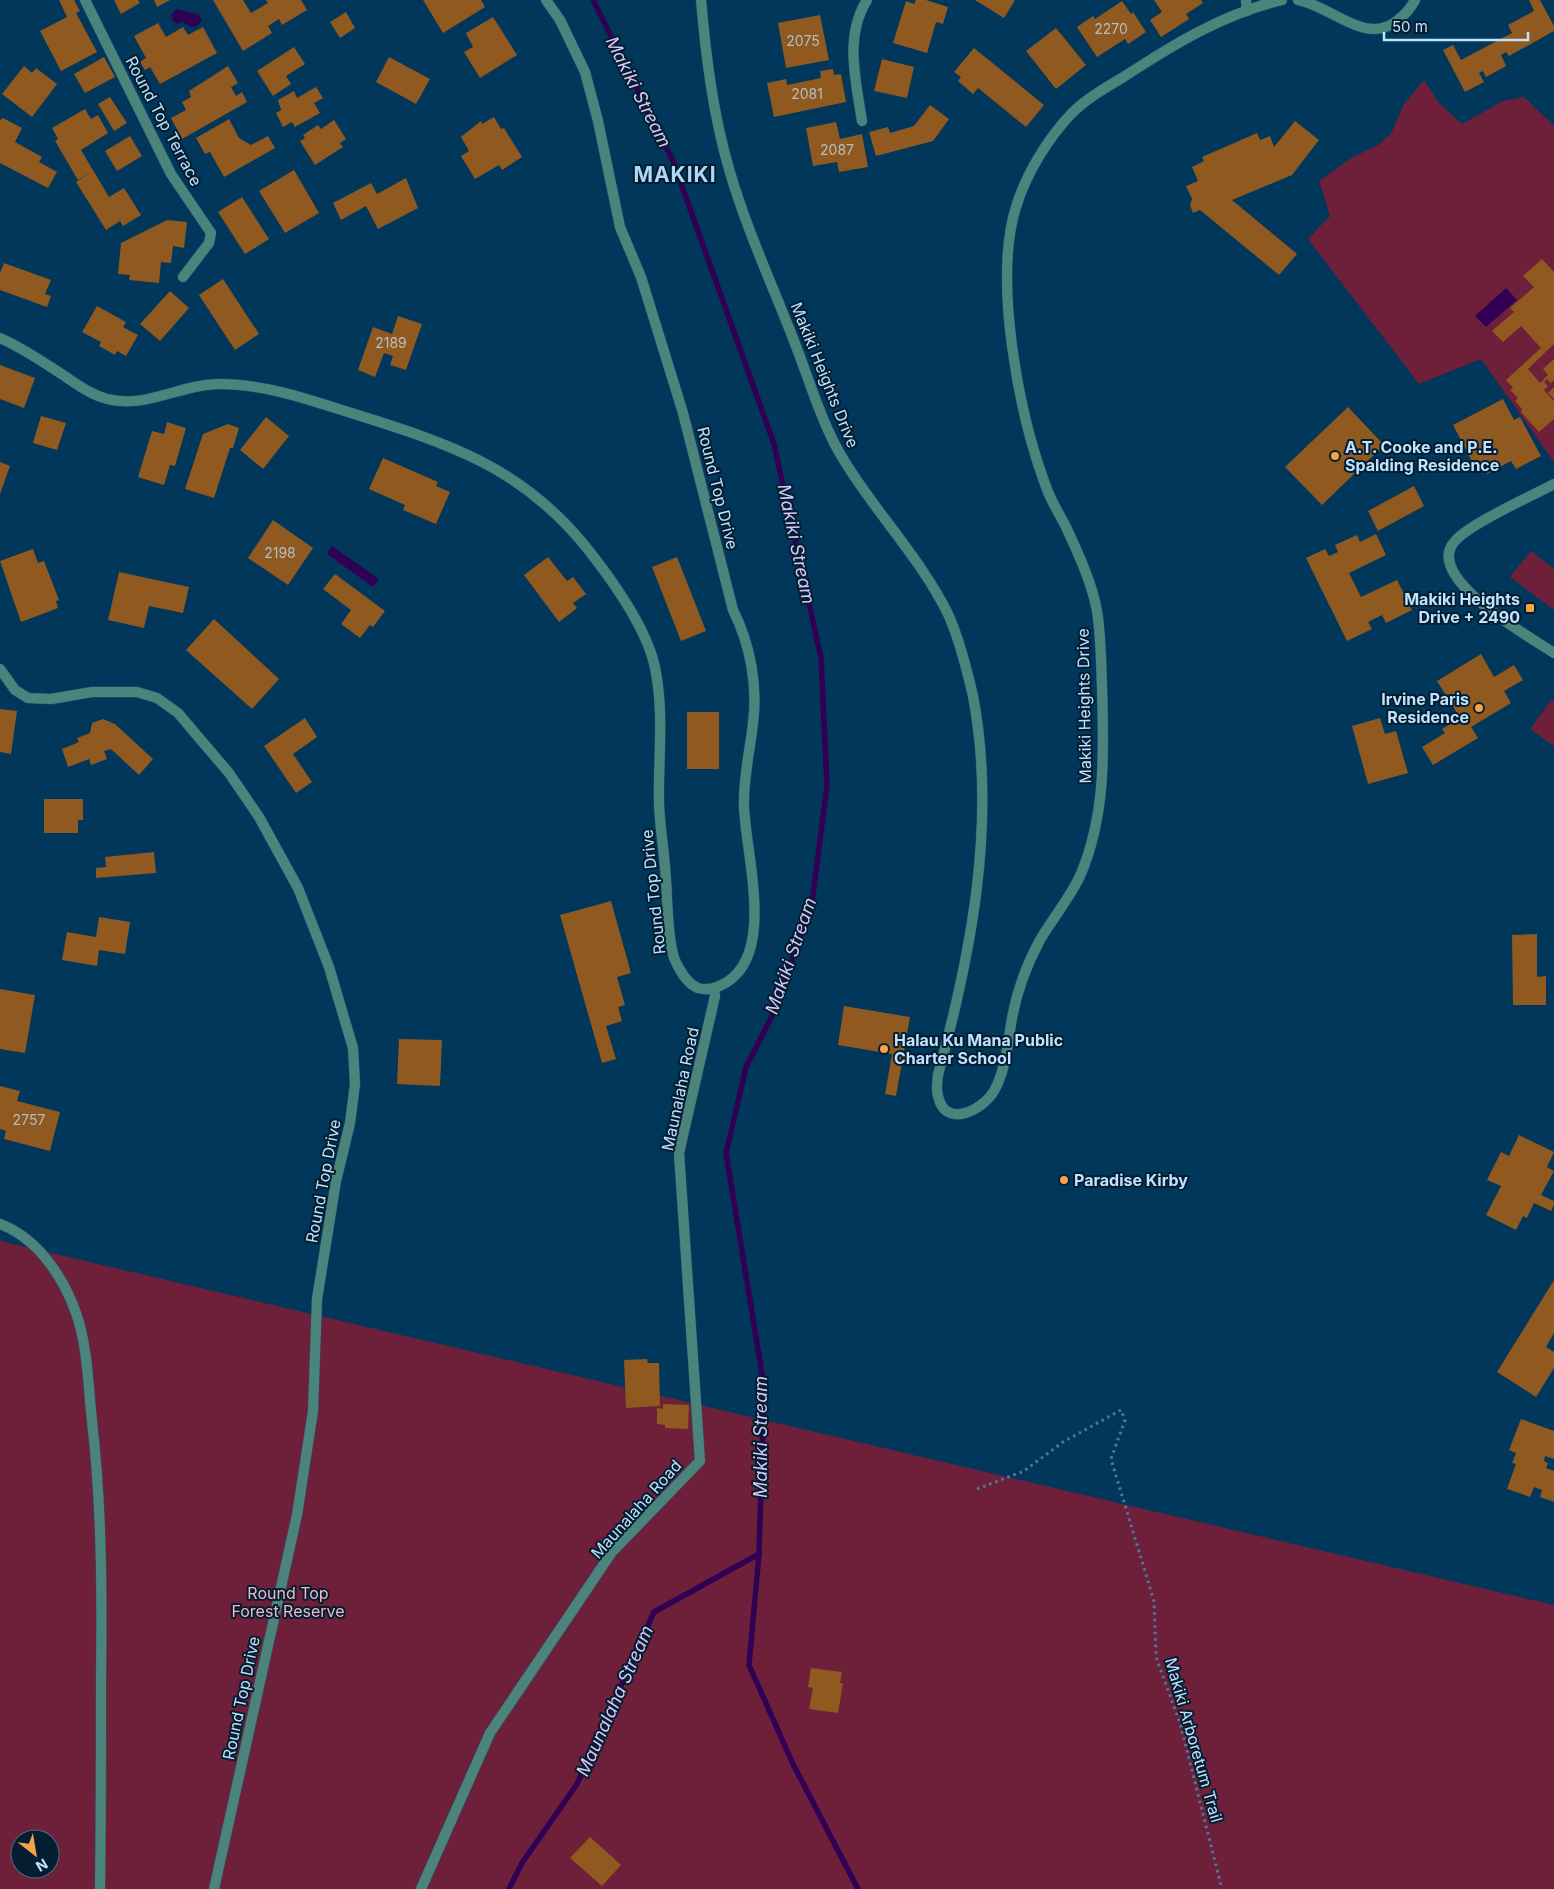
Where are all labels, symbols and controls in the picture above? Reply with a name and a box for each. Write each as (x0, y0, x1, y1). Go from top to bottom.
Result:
scale bar (1384, 10, 1528, 42)
text: 50 m (1392, 17, 1428, 36)
house number: 2270 (1094, 20, 1128, 37)
house number: 2075 (786, 32, 820, 49)
water label: Makiki Stream (601, 33, 676, 151)
street label: Round Top Terrace (121, 53, 207, 189)
house number: 2081 (791, 85, 823, 102)
house number: 2087 (820, 141, 854, 158)
district label: MAKIKI (633, 162, 717, 187)
street label: Makiki Heights Drive (787, 299, 863, 451)
house number: 2189 (375, 334, 407, 351)
street label: Round Top Drive (693, 425, 743, 551)
place label: A.T. Cooke and P.E. Spalding Residence (1345, 437, 1499, 475)
marker: A.T. Cooke and P.E. Spalding Residence (1329, 450, 1341, 462)
water label: Makiki Stream (774, 482, 819, 606)
house number: 2198 (264, 544, 296, 561)
place label: Makiki Heights Drive + 2490 (1404, 589, 1520, 627)
marker: Makiki Heights Drive + 2490 (1524, 602, 1536, 614)
street label: Makiki Heights Drive (1073, 628, 1095, 784)
place label: Irvine Paris Residence (1381, 689, 1469, 727)
marker: Irvine Paris Residence (1473, 702, 1485, 714)
street label: Round Top Drive (636, 829, 670, 955)
water label: Makiki Stream (761, 895, 820, 1017)
street label: Maunalaha Road (657, 1025, 703, 1153)
place label: Halau Ku Mana Public Charter School (894, 1030, 1063, 1068)
marker: Halau Ku Mana Public Charter School (878, 1043, 890, 1055)
house number: 2757 (13, 1111, 45, 1128)
street label: Round Top Drive (301, 1117, 345, 1245)
place label: Paradise Kirby (1074, 1170, 1188, 1190)
marker: Paradise Kirby (1058, 1174, 1070, 1186)
water label: Makiki Stream (750, 1376, 771, 1498)
street label: Maunalaha Road (587, 1456, 685, 1562)
park label: Round Top Forest Reserve (231, 1583, 345, 1621)
water label: Maunalaha Stream (572, 1622, 657, 1779)
street label: Round Top Drive (218, 1635, 264, 1761)
street label: Makiki Arboretum Trail (1161, 1655, 1227, 1825)
north arrow (10, 1829, 60, 1879)
text: N (33, 1856, 51, 1876)

